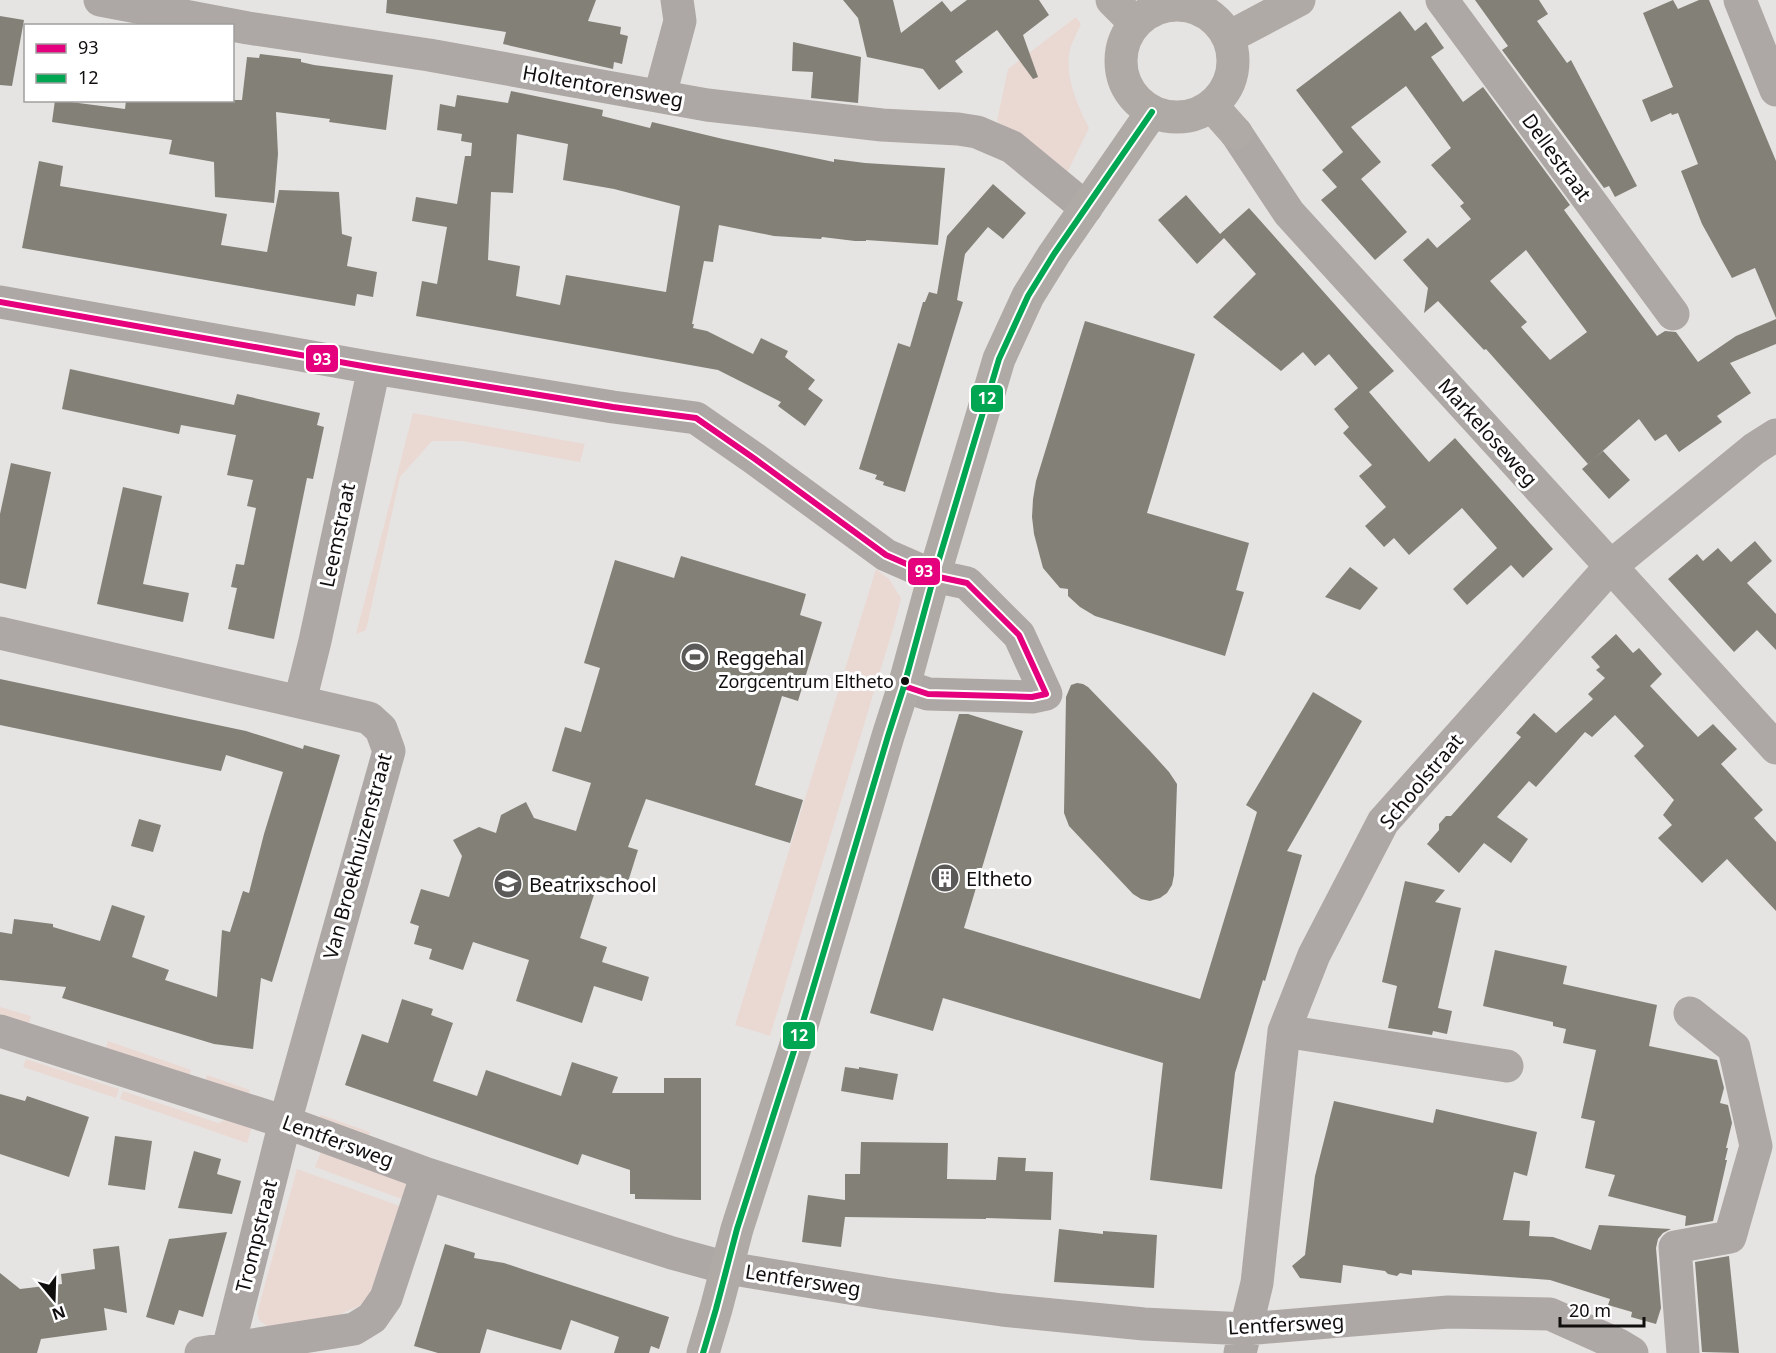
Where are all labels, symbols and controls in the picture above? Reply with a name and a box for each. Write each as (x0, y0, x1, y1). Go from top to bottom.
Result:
legend (24, 24, 234, 102)
text: 93 (78, 35, 99, 59)
street label: Holtentorensweg (521, 59, 685, 113)
text: 12 (78, 65, 99, 89)
street label: Dellestraat (1516, 108, 1598, 206)
line badge: 93 (305, 344, 339, 373)
text: 93 (313, 348, 331, 370)
street label: Markeloseweg (1432, 372, 1544, 492)
line badge: 12 (970, 384, 1004, 413)
text: 12 (978, 387, 996, 409)
street label: Leemstraat (313, 480, 361, 590)
line badge: 93 (907, 557, 941, 586)
text: 93 (915, 560, 933, 582)
sports icon: Reggehal (679, 641, 711, 673)
place label: Reggehal (716, 644, 804, 671)
place label: Zorgcentrum Eltheto (718, 669, 894, 693)
marker: Zorgcentrum Eltheto (899, 675, 911, 687)
street label: Schoolstraat (1373, 728, 1469, 834)
street label: Van Broekhuizenstraat (316, 750, 398, 962)
building icon: Eltheto (929, 862, 961, 894)
place label: Eltheto (966, 865, 1032, 892)
school or university icon: Beatrixschool (492, 868, 524, 900)
place label: Beatrixschool (529, 871, 657, 898)
line badge: 12 (782, 1021, 816, 1050)
text: 12 (790, 1024, 808, 1046)
street label: Lentfersweg (279, 1108, 397, 1174)
street label: Trompstraat (229, 1177, 283, 1295)
street label: Lentfersweg (743, 1258, 863, 1302)
north arrow (24, 1269, 84, 1329)
scale bar (1560, 1290, 1644, 1328)
text: 20 m (1569, 1298, 1611, 1322)
text: N (49, 1301, 69, 1326)
street label: Lentfersweg (1227, 1307, 1345, 1341)

